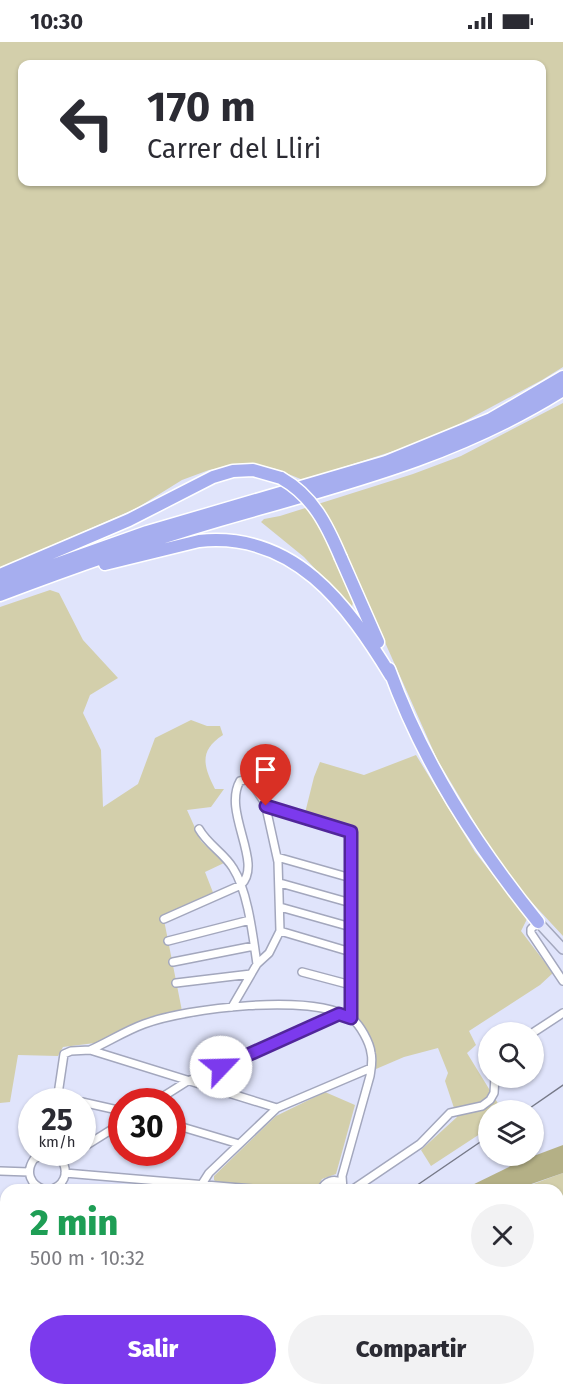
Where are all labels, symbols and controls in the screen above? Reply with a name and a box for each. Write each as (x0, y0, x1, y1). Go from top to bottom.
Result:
text: 10:30 (30, 8, 83, 35)
text: 170 m (147, 82, 256, 132)
icon: left (48, 84, 126, 162)
text: Carrer del Lliri (147, 133, 321, 165)
pin (240, 744, 291, 806)
icon: arrive (249, 753, 282, 786)
map controls (478, 1022, 544, 1166)
button: search (478, 1022, 544, 1088)
position arrow (189, 1035, 253, 1099)
speed limit sign: 30 (108, 1088, 186, 1166)
button: layers (478, 1100, 544, 1166)
text: 25 (41, 1102, 73, 1138)
text: km/h (38, 1133, 76, 1151)
text: 2 min (30, 1201, 118, 1245)
button: close (471, 1204, 534, 1267)
text: 500 m · 10:32 (30, 1246, 145, 1270)
button: Salir (30, 1315, 276, 1384)
button: Compartir (288, 1315, 534, 1384)

